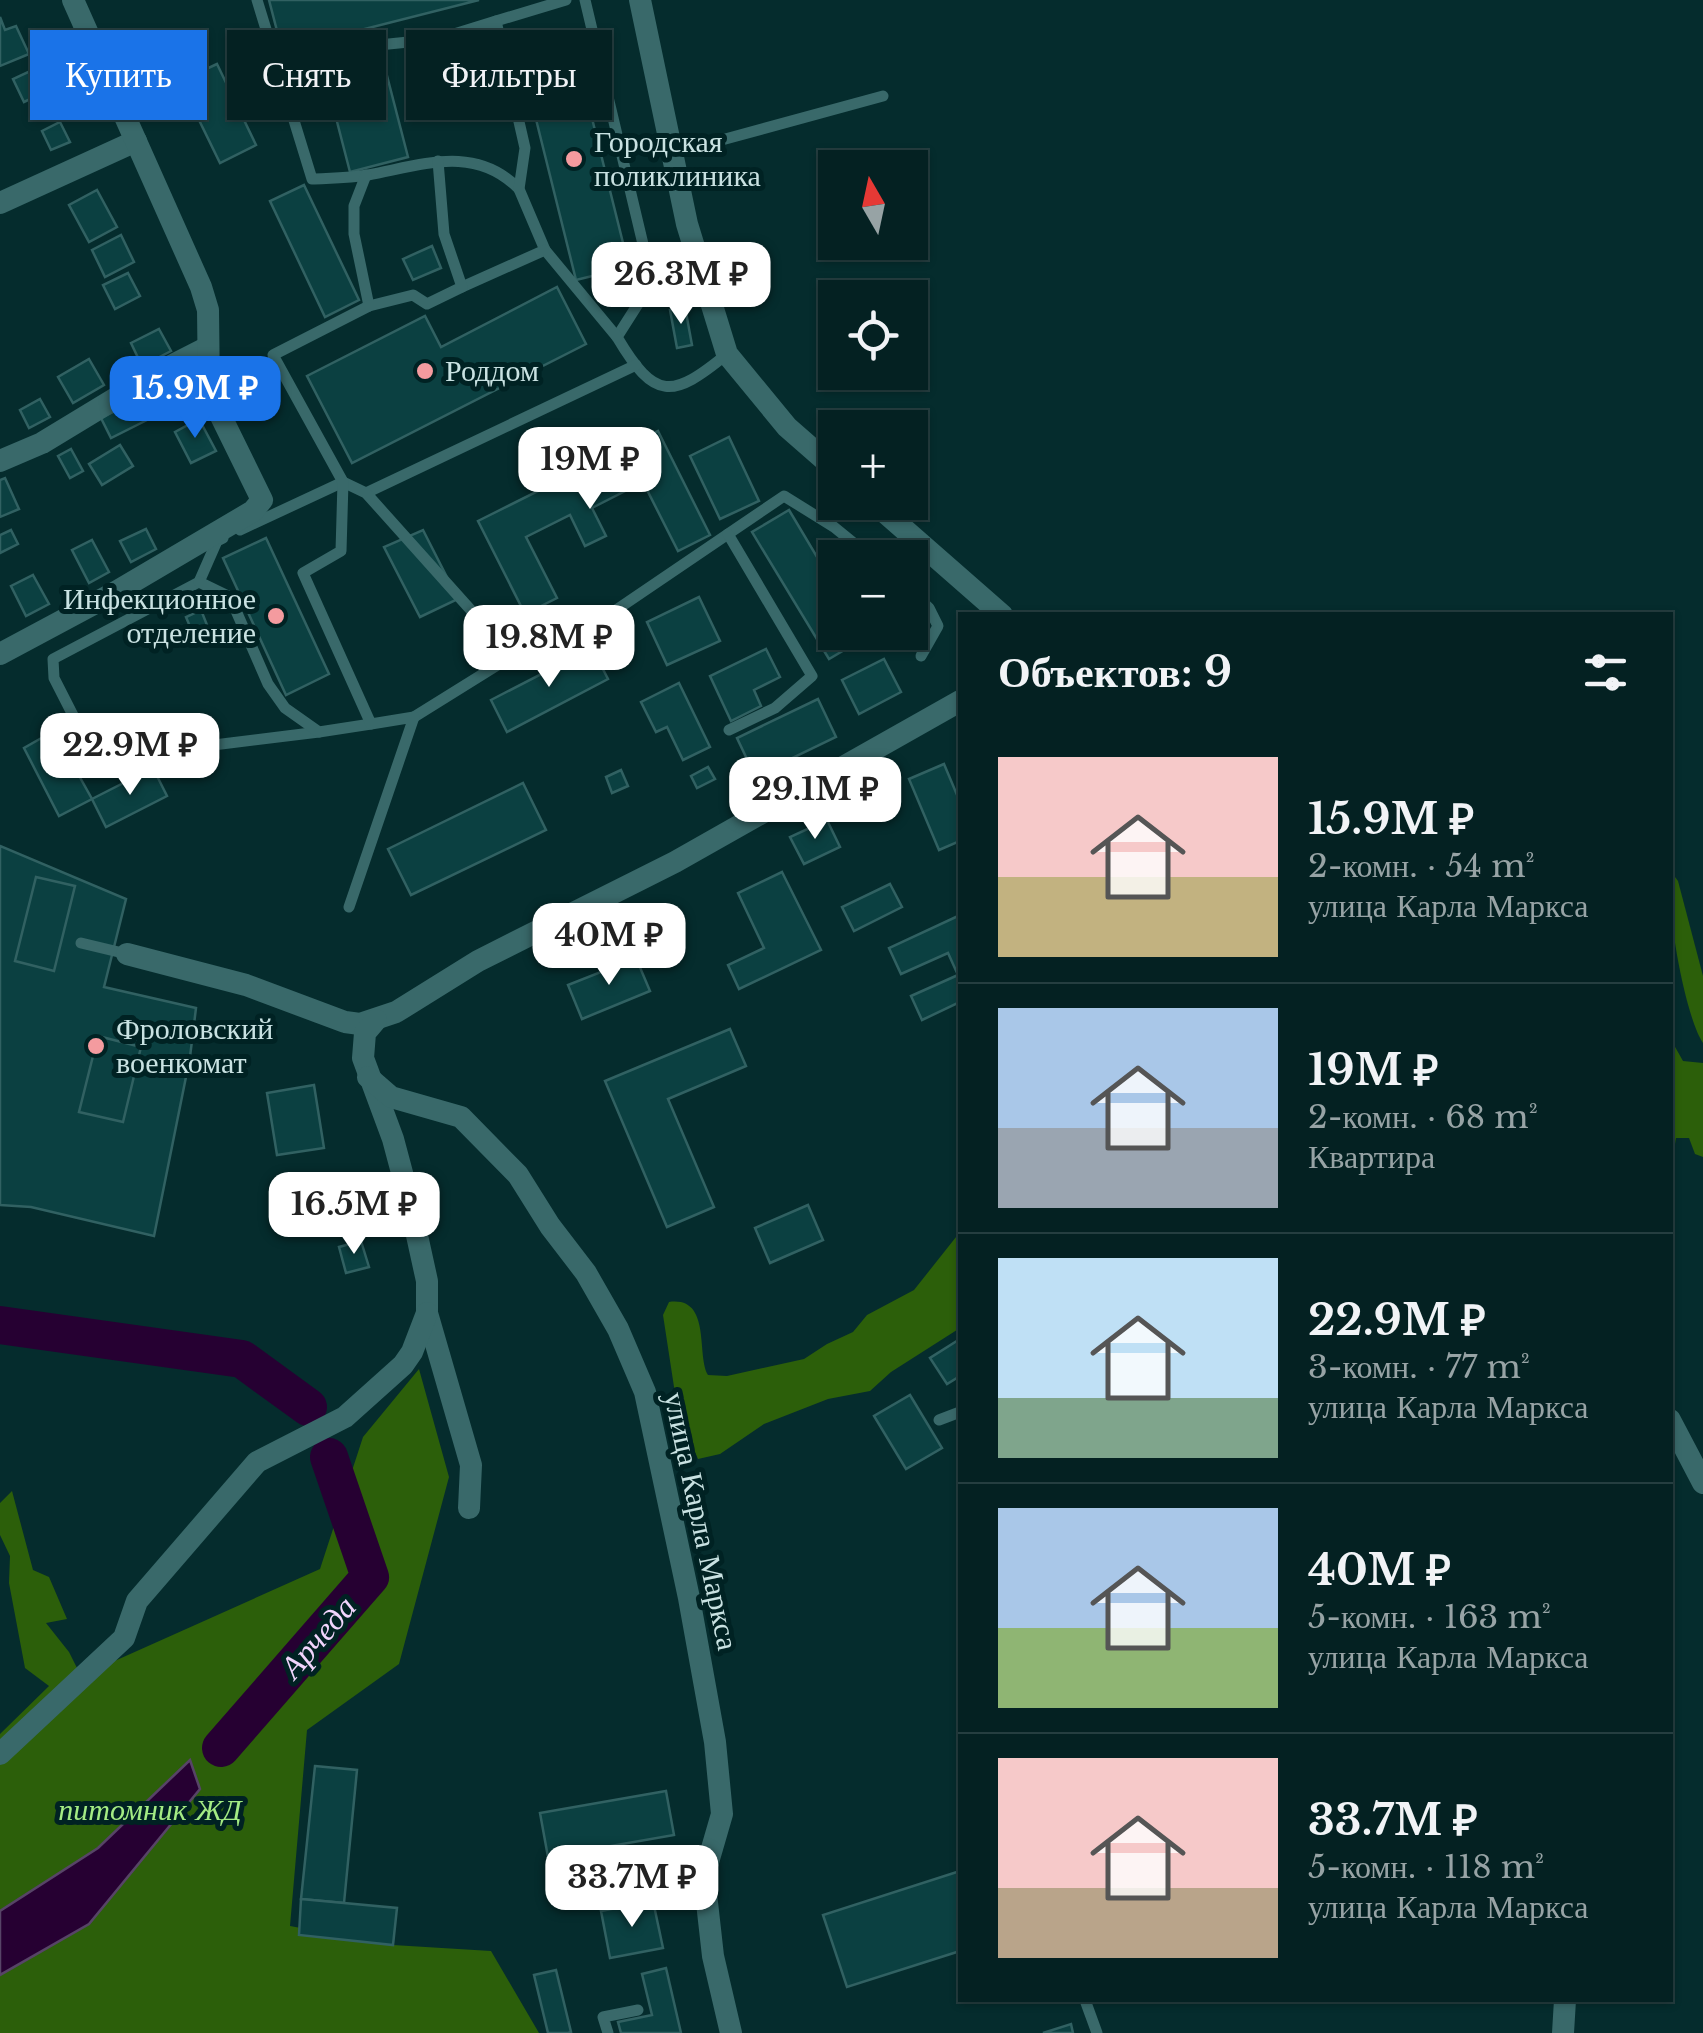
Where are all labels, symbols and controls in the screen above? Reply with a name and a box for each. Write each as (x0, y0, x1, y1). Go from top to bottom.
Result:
chip: Купить (30, 30, 207, 120)
chip: Снять (227, 30, 386, 120)
chip: Фильтры (406, 30, 612, 120)
place label: Городская поликлиника (594, 123, 761, 194)
marker: Городская поликлиника (563, 148, 585, 170)
north arrow (818, 150, 928, 260)
map controls (818, 150, 928, 650)
pin: 26.3M ₽ (589, 242, 773, 327)
text: 26.3M ₽ (614, 254, 748, 294)
button: locate (818, 280, 928, 390)
place label: Роддом (445, 352, 539, 389)
pin: 15.9M ₽ (103, 356, 287, 441)
marker: Роддом (414, 360, 436, 382)
text: 15.9M ₽ (132, 368, 258, 408)
button: + (818, 410, 928, 520)
pin: 19M ₽ (520, 427, 660, 512)
text: 19M ₽ (540, 439, 640, 479)
button: − (818, 540, 928, 650)
place label: Инфекционное отделение (63, 580, 256, 651)
marker: Инфекционное отделение (265, 605, 287, 627)
pin: 19.8M ₽ (457, 605, 641, 690)
text: 19.8M ₽ (485, 617, 613, 657)
icon: filters (1578, 645, 1633, 700)
text: Объектов: 9 (998, 646, 1232, 698)
pin: 22.9M ₽ (38, 713, 222, 798)
text: 22.9M ₽ (62, 725, 198, 765)
pin: 29.1M ₽ (723, 757, 907, 842)
text: 29.1M ₽ (751, 769, 879, 809)
text: 15.9M ₽ (1308, 793, 1474, 845)
icon: home (1078, 797, 1198, 917)
text: 2-комн. · 54 m² (1308, 846, 1535, 886)
text: улица Карла Маркса (1308, 886, 1588, 926)
pin: 40M ₽ (539, 903, 679, 988)
text: 40M ₽ (555, 915, 663, 955)
place label: Фроловский военкомат (116, 1010, 273, 1081)
marker: Фроловский военкомат (85, 1035, 107, 1057)
text: 19M ₽ (1308, 1044, 1438, 1096)
icon: home (1078, 1048, 1198, 1168)
text: 2-комн. · 68 m² (1308, 1097, 1538, 1137)
text: Квартира (1308, 1137, 1435, 1177)
pin: 16.5M ₽ (262, 1172, 446, 1257)
text: 16.5M ₽ (291, 1184, 417, 1224)
text: 22.9M ₽ (1308, 1294, 1486, 1346)
icon: home (1078, 1298, 1198, 1418)
text: 3-комн. · 77 m² (1308, 1347, 1530, 1387)
text: улица Карла Маркса (1308, 1387, 1588, 1427)
street label: улица Карла Маркса (656, 1388, 747, 1653)
text: 40M ₽ (1308, 1544, 1451, 1596)
icon: home (1078, 1548, 1198, 1668)
water label: Арчеда (270, 1588, 365, 1688)
text: 5-комн. · 163 m² (1308, 1597, 1551, 1637)
text: улица Карла Маркса (1308, 1637, 1588, 1677)
park label: питомник ЖД (58, 1791, 244, 1828)
text: 33.7M ₽ (1308, 1794, 1478, 1846)
icon: home (1078, 1798, 1198, 1918)
pin: 33.7M ₽ (540, 1845, 724, 1930)
text: 5-комн. · 118 m² (1308, 1847, 1544, 1887)
text: 33.7M ₽ (567, 1857, 697, 1897)
text: улица Карла Маркса (1308, 1887, 1588, 1927)

